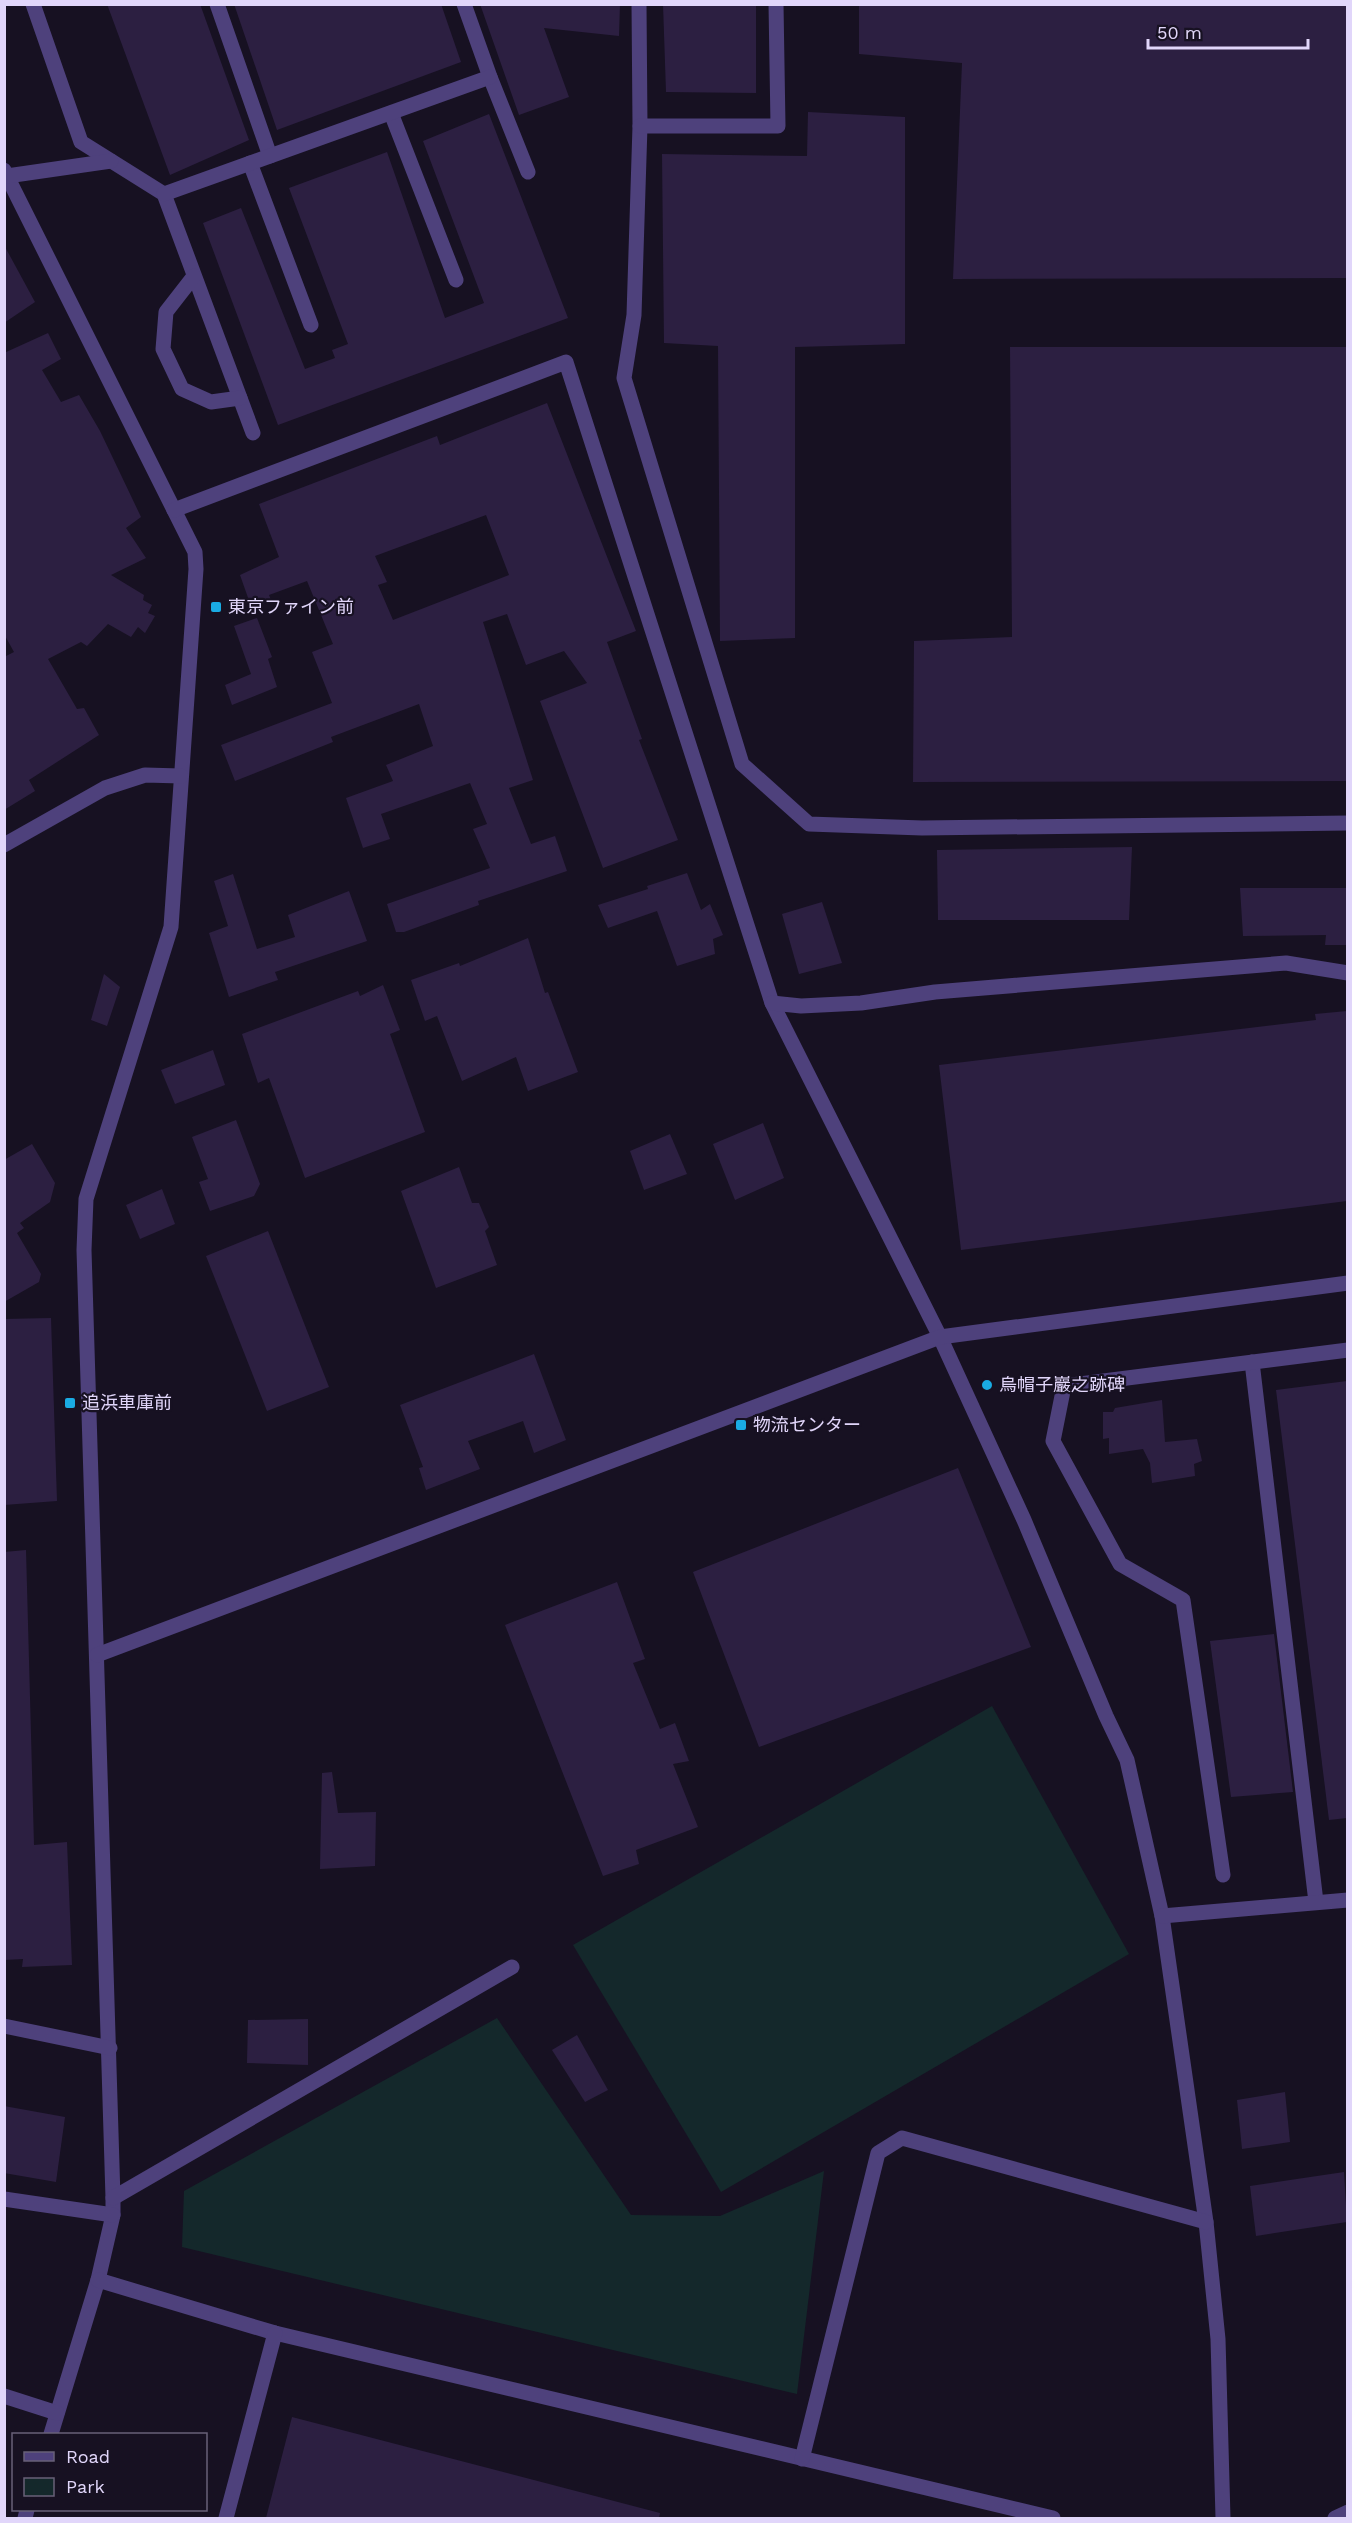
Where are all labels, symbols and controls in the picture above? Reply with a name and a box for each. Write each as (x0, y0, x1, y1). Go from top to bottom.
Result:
scale bar (1148, 12, 1308, 50)
text: 50 m (1157, 22, 1202, 43)
place label: 東京ファイン前 (228, 596, 354, 617)
marker: 東京ファイン前 (209, 600, 223, 614)
place label: 烏帽子巖之跡碑 (999, 1374, 1125, 1395)
marker: 烏帽子巖之跡碑 (980, 1378, 994, 1392)
place label: 追浜車庫前 (82, 1392, 172, 1413)
marker: 追浜車庫前 (63, 1396, 77, 1410)
place label: 物流センター (753, 1414, 861, 1435)
marker: 物流センター (734, 1418, 748, 1432)
legend (12, 2433, 207, 2511)
text: Road (66, 2446, 110, 2467)
text: Park (66, 2476, 105, 2497)

